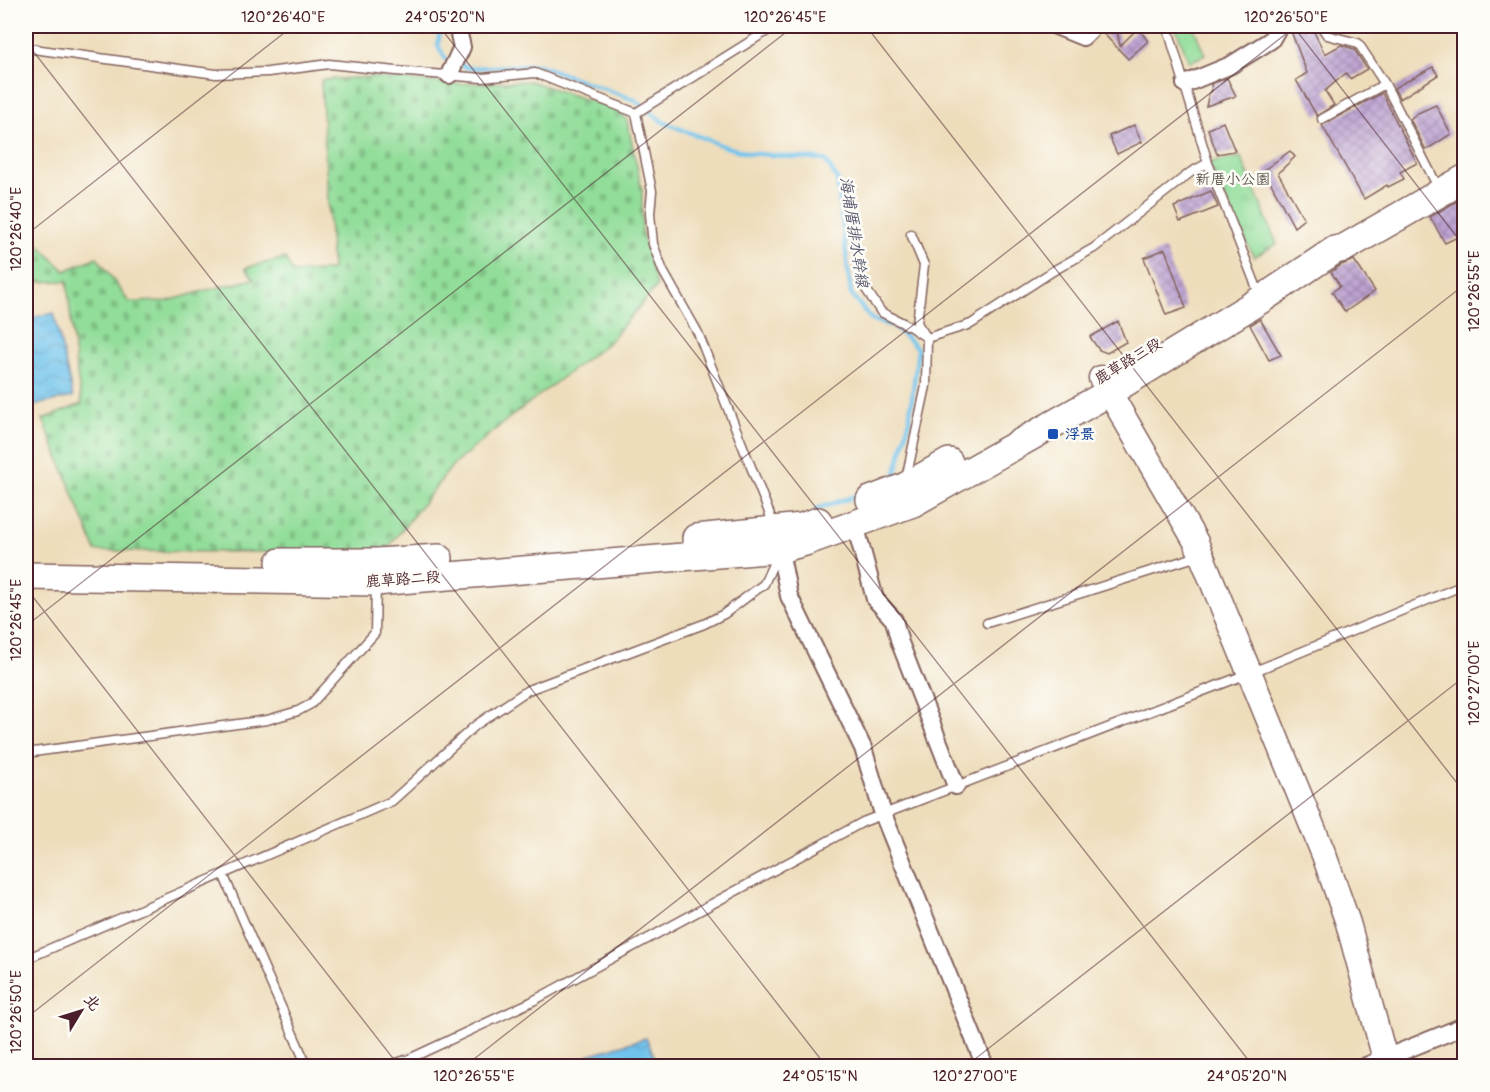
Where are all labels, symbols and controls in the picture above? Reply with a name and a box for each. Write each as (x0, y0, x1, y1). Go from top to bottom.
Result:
text: 120°26'40"E (241, 8, 325, 27)
text: 24°05'20"N (405, 8, 485, 27)
text: 120°26'45"E (744, 8, 826, 27)
text: 120°26'50"E (1244, 8, 1328, 27)
park label: 新厝小公園 (1195, 170, 1271, 189)
water label: 海埔厝排水幹線 (835, 175, 873, 290)
text: 120°26'40"E (7, 187, 26, 271)
text: 120°26'55"E (1465, 250, 1484, 332)
street label: 鹿草路三段 (1091, 334, 1165, 389)
place label: 浮景 (1065, 425, 1095, 444)
marker: 浮景 (1046, 427, 1060, 441)
street label: 鹿草路二段 (365, 567, 441, 592)
text: 120°26'45"E (7, 579, 26, 661)
text: 120°27'00"E (1465, 640, 1484, 725)
text: 120°26'50"E (7, 970, 26, 1054)
north arrow (51, 981, 111, 1041)
text: 北 (79, 990, 105, 1015)
text: 120°26'55"E (433, 1067, 515, 1086)
text: 24°05'15"N (782, 1067, 858, 1086)
text: 120°27'00"E (933, 1067, 1018, 1086)
text: 24°05'20"N (1207, 1067, 1287, 1086)

